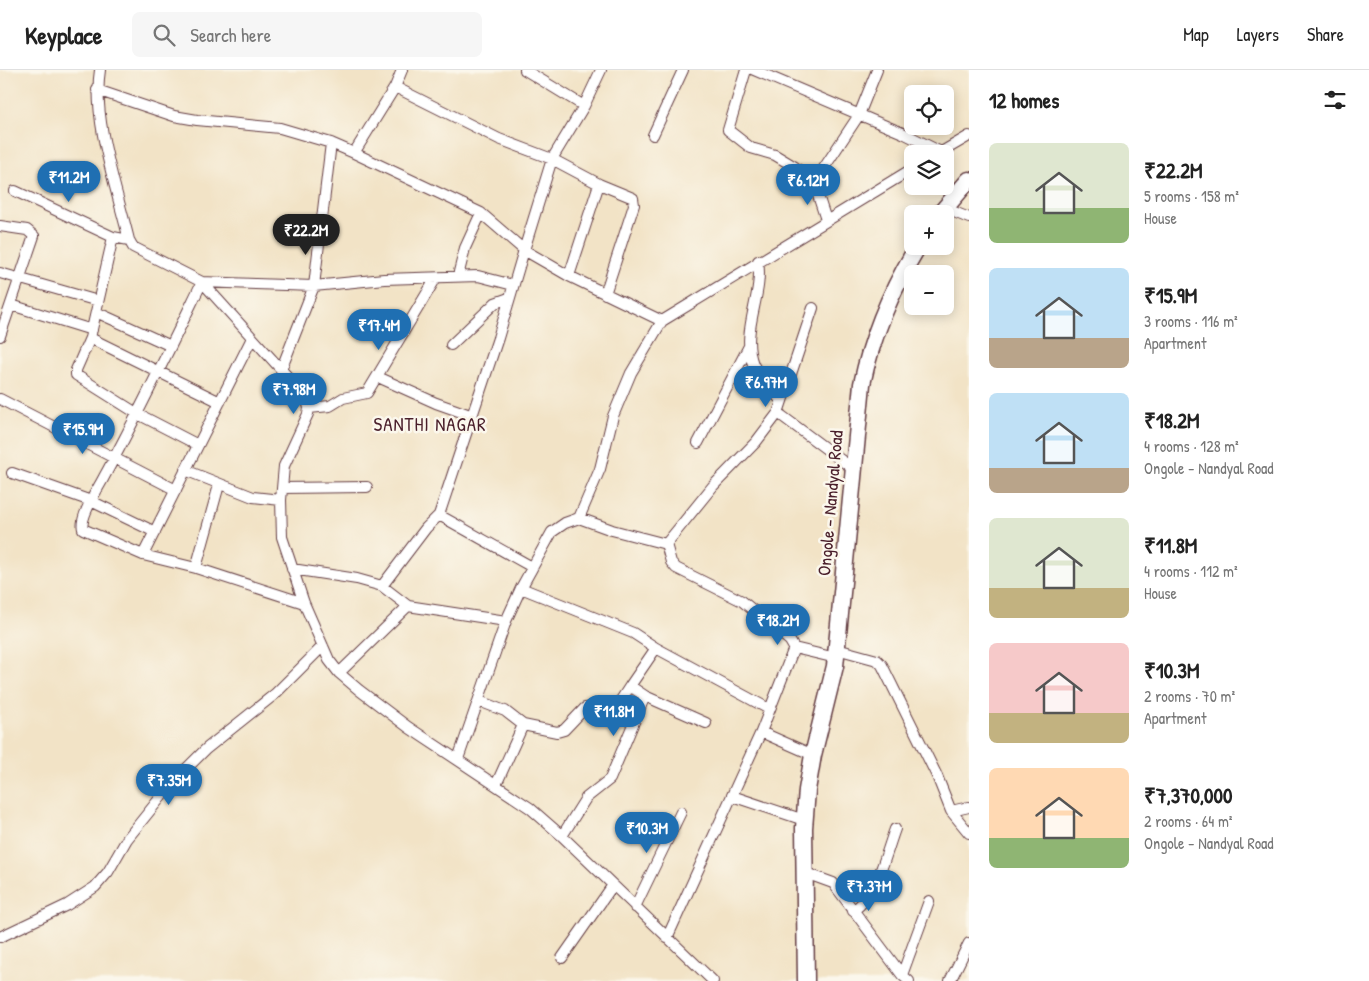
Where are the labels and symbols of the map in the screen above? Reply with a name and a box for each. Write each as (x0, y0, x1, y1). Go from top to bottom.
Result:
pin: ₹11.2M (28, 160, 110, 203)
pin: ₹6.12M (767, 164, 849, 206)
pin: ₹22.2M (265, 214, 347, 256)
pin: ₹17.4M (338, 308, 420, 351)
pin: ₹6.97M (725, 366, 807, 408)
pin: ₹7.98M (253, 372, 335, 415)
district label: SANTHI NAGAR (373, 411, 487, 437)
pin: ₹15.9M (42, 412, 124, 455)
street label: Ongole - Nandyal Road (811, 429, 849, 577)
pin: ₹18.2M (737, 604, 819, 646)
pin: ₹11.8M (573, 694, 655, 737)
pin: ₹7.35M (128, 764, 210, 806)
pin: ₹10.3M (606, 812, 688, 854)
pin: ₹7.37M (828, 870, 910, 912)

